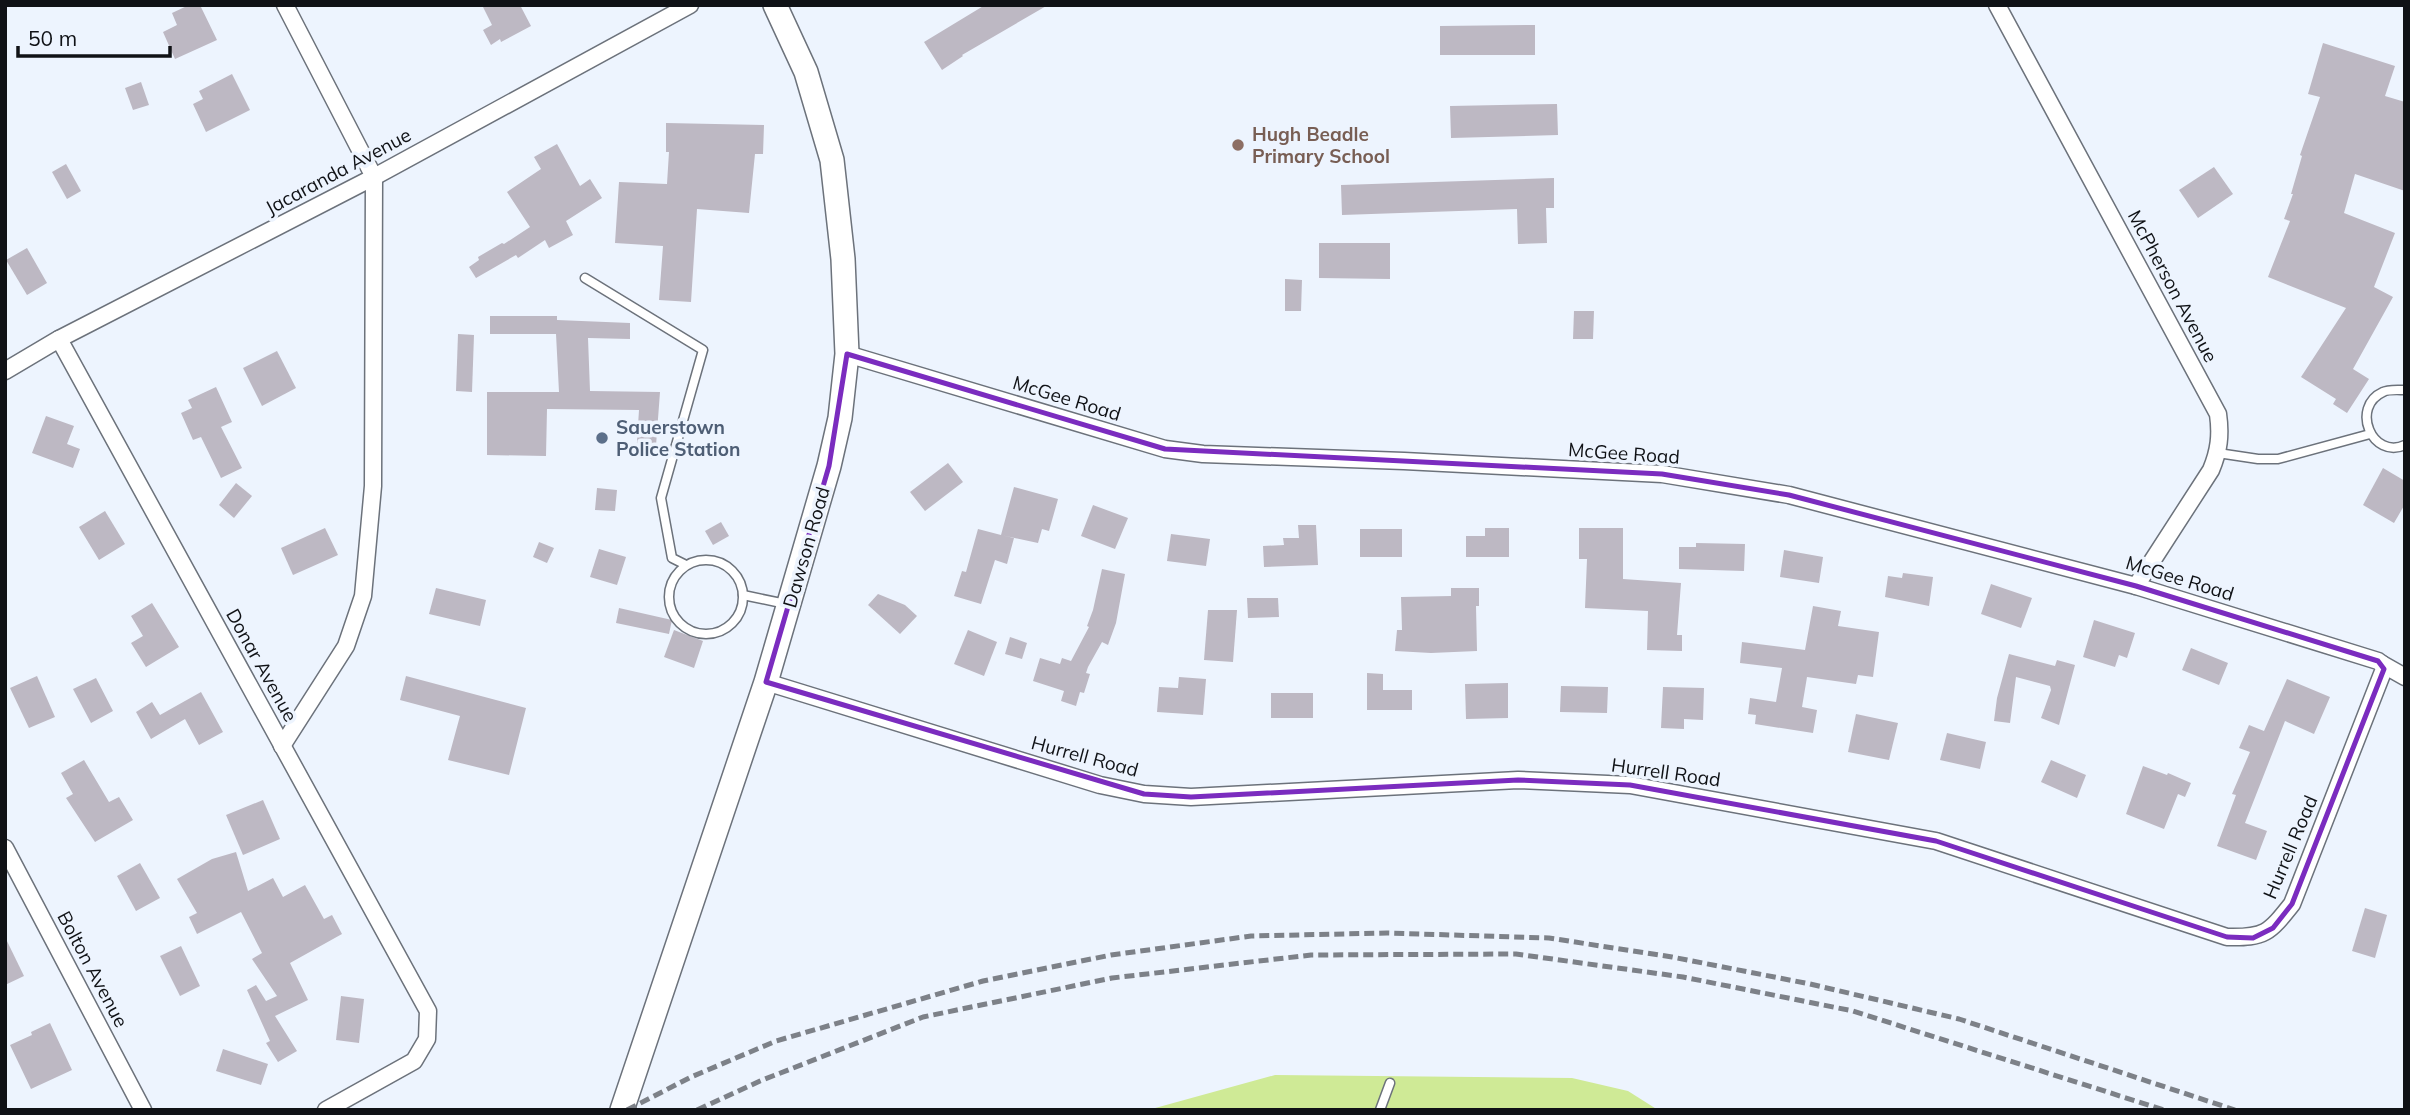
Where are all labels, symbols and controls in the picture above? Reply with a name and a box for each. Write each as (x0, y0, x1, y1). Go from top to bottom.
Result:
scale bar (18, 14, 170, 58)
text: 50 m (28, 25, 77, 51)
street label: Jacaranda Avenue (261, 122, 415, 220)
place label: Hugh Beadle Primary School (1252, 122, 1390, 168)
marker: Hugh Beadle Primary School (1230, 137, 1246, 153)
street label: McPherson Avenue (2123, 206, 2223, 366)
street label: McGee Road (1010, 370, 1124, 426)
place label: Sauerstown Police Station (616, 415, 740, 461)
marker: Sauerstown Police Station (594, 430, 610, 446)
street label: McGee Road (1567, 437, 1681, 469)
street label: Dawson Road (777, 484, 835, 610)
street label: McGee Road (2123, 550, 2237, 606)
street label: Donar Avenue (221, 604, 303, 726)
street label: Hurrell Road (1029, 730, 1141, 782)
street label: Hurrell Road (1610, 752, 1722, 792)
street label: Hurrell Road (2257, 792, 2323, 902)
street label: Bolton Avenue (52, 907, 134, 1031)

